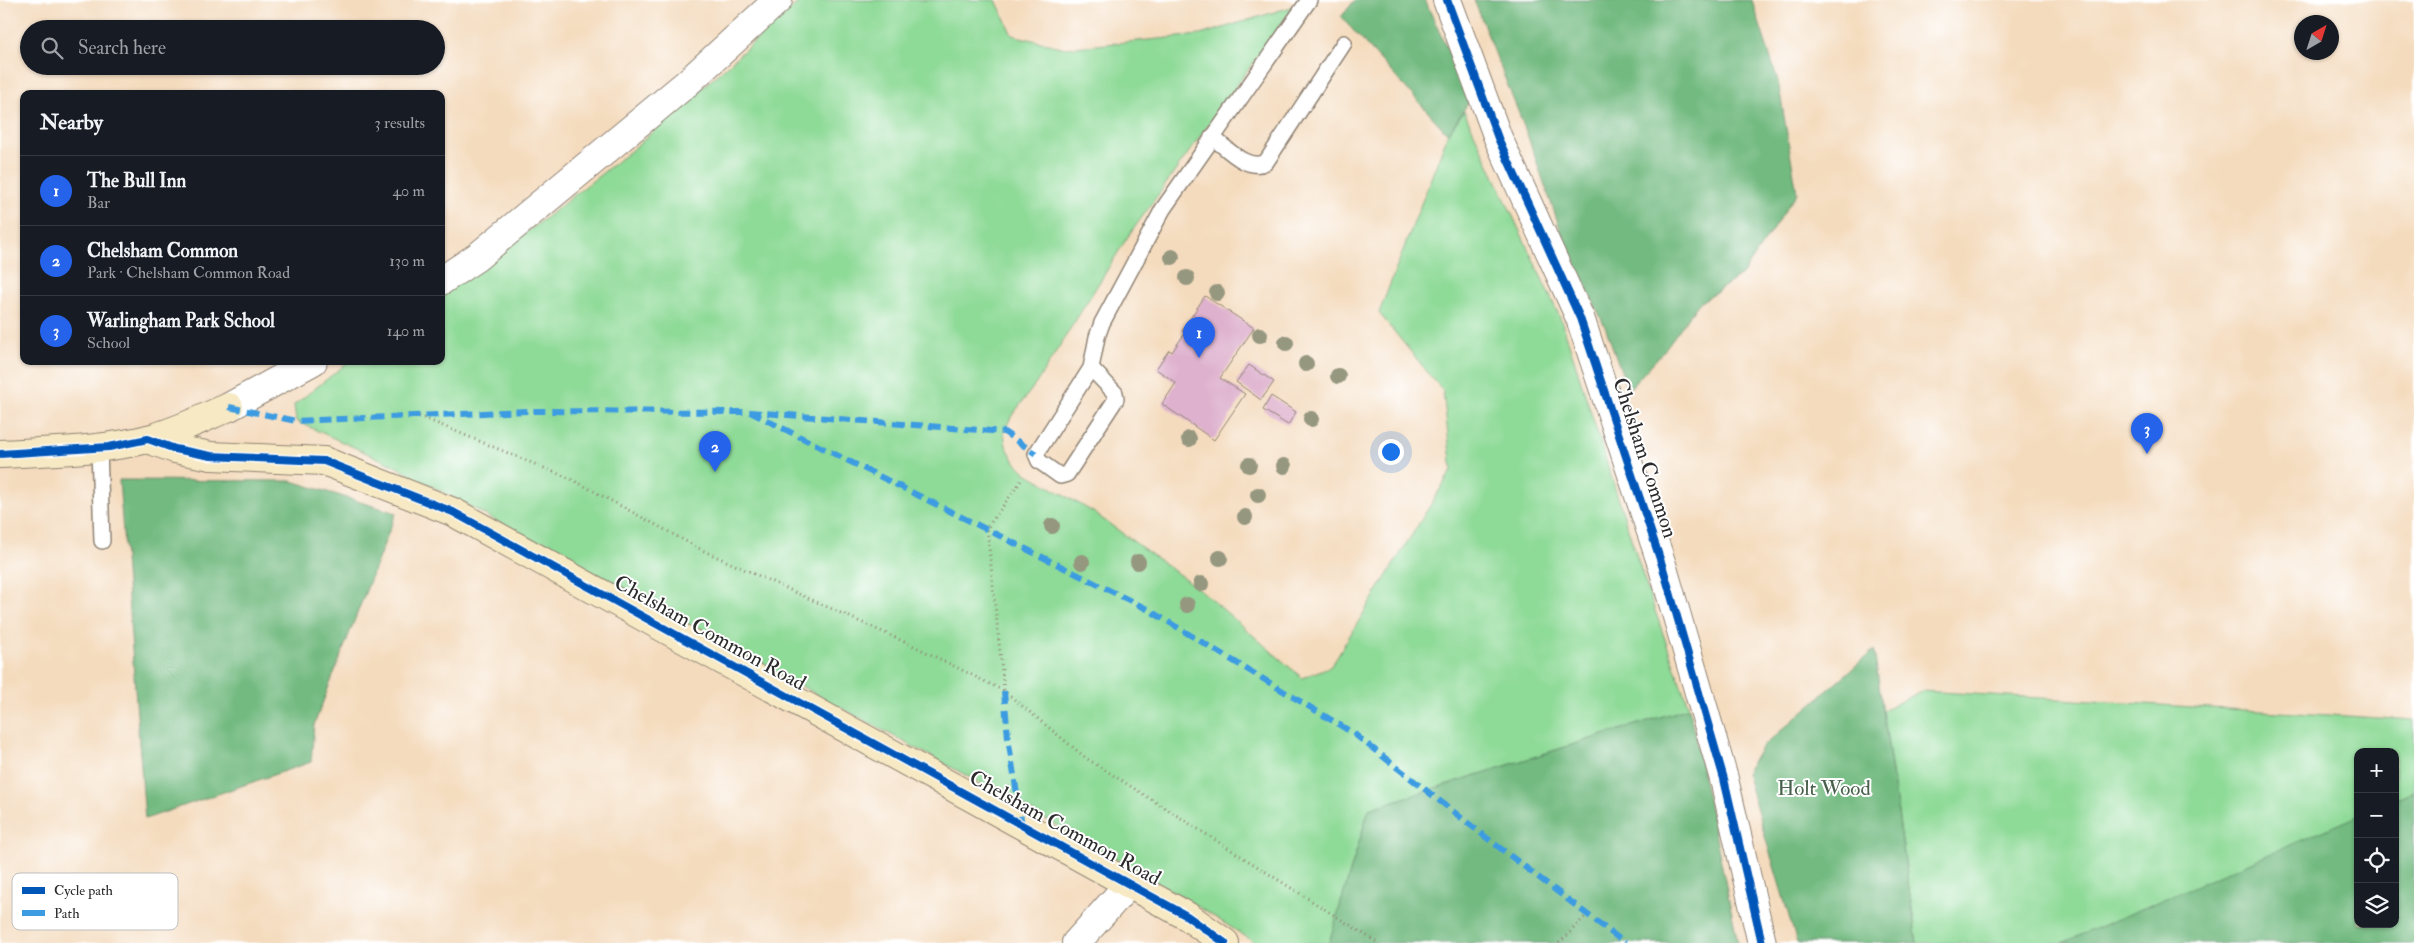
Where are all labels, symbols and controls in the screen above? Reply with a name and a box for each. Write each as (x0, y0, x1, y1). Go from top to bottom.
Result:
north arrow (2294, 15, 2339, 60)
search box (20, 20, 445, 75)
icon: search (38, 34, 66, 62)
text: Search here (78, 36, 166, 60)
text: Nearby (40, 109, 103, 136)
text: 3 results (374, 113, 425, 133)
text: The Bull Inn (87, 169, 186, 193)
text: 1 (53, 181, 59, 201)
text: 40 m (392, 181, 425, 201)
text: Bar (87, 193, 110, 213)
text: Chelsham Common (87, 239, 238, 263)
text: 2 (52, 251, 60, 271)
text: 130 m (389, 251, 425, 271)
text: Park · Chelsham Common Road (87, 263, 290, 283)
text: Warlingham Park School (87, 309, 275, 333)
pin: 1 (1183, 317, 1215, 358)
text: 3 (53, 321, 59, 341)
text: 140 m (387, 321, 425, 341)
text: School (87, 333, 130, 353)
street label: Chelsham Common (1606, 374, 1684, 542)
pin: 3 (2131, 413, 2163, 454)
pin: 2 (699, 431, 731, 472)
your location (1378, 439, 1404, 465)
street label: Chelsham Common Road (609, 569, 811, 697)
map controls (2354, 748, 2399, 928)
button: + (2354, 748, 2399, 793)
street label: Chelsham Common Road (964, 764, 1166, 892)
park label: Holt Wood (1777, 775, 1871, 802)
button: − (2354, 793, 2399, 838)
button: locate (2354, 838, 2399, 883)
legend (12, 873, 178, 930)
text: Cycle path (54, 882, 114, 900)
button: layers (2354, 883, 2399, 928)
text: Path (54, 905, 80, 922)

